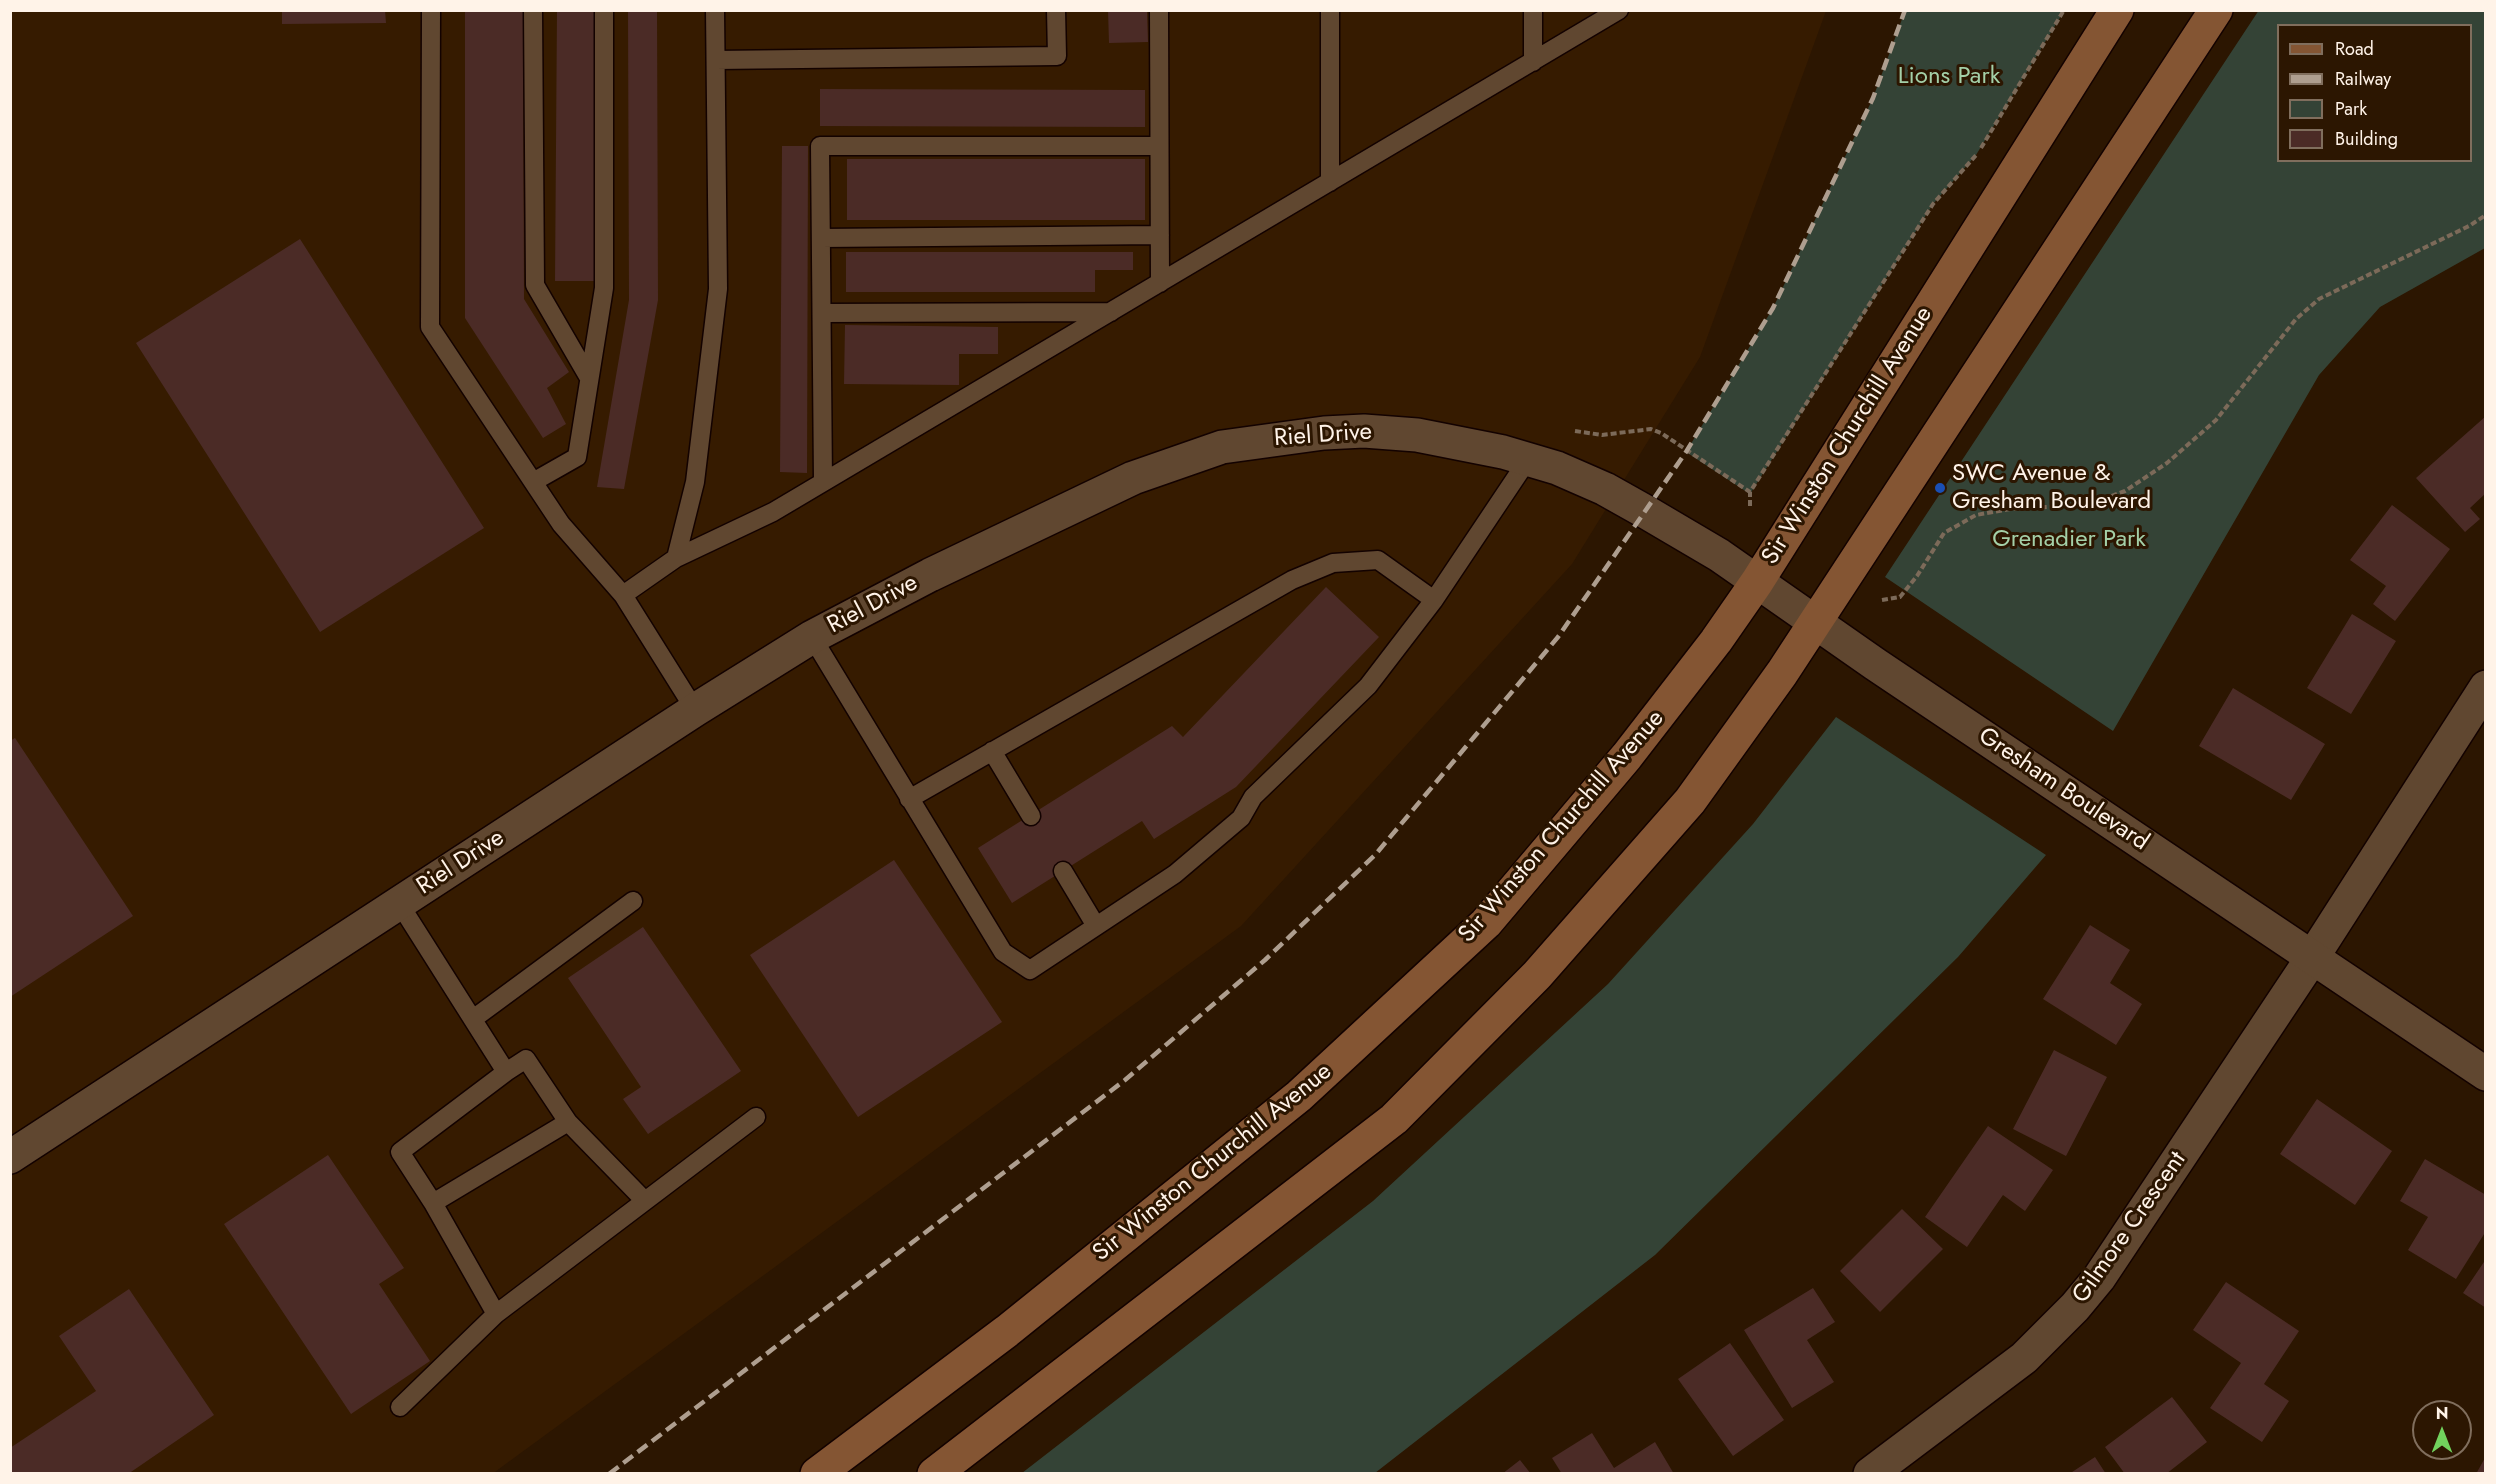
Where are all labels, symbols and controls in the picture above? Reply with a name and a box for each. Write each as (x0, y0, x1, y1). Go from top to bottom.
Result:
legend (2277, 24, 2472, 162)
text: Road (2335, 36, 2374, 62)
park label: Lions Park (1898, 63, 2000, 91)
text: Railway (2335, 66, 2391, 92)
text: Park (2335, 96, 2367, 122)
text: Building (2335, 126, 2398, 152)
street label: Sir Winston Churchill Avenue (1757, 302, 1939, 570)
street label: Riel Drive (1273, 418, 1373, 454)
place label: SWC Avenue & Gresham Boulevard (1952, 460, 2151, 516)
marker: SWC Avenue & Gresham Boulevard (1933, 481, 1947, 495)
park label: Grenadier Park (1992, 526, 2146, 554)
street label: Riel Drive (823, 569, 923, 641)
street label: Sir Winston Churchill Avenue (1453, 705, 1671, 949)
street label: Gresham Boulevard (1972, 722, 2154, 858)
street label: Riel Drive (412, 824, 510, 902)
street label: Sir Winston Churchill Avenue (1088, 1058, 1338, 1268)
street label: Gilmore Crescent (2067, 1147, 2193, 1309)
north arrow (2412, 1400, 2472, 1460)
text: N (2436, 1402, 2448, 1425)

